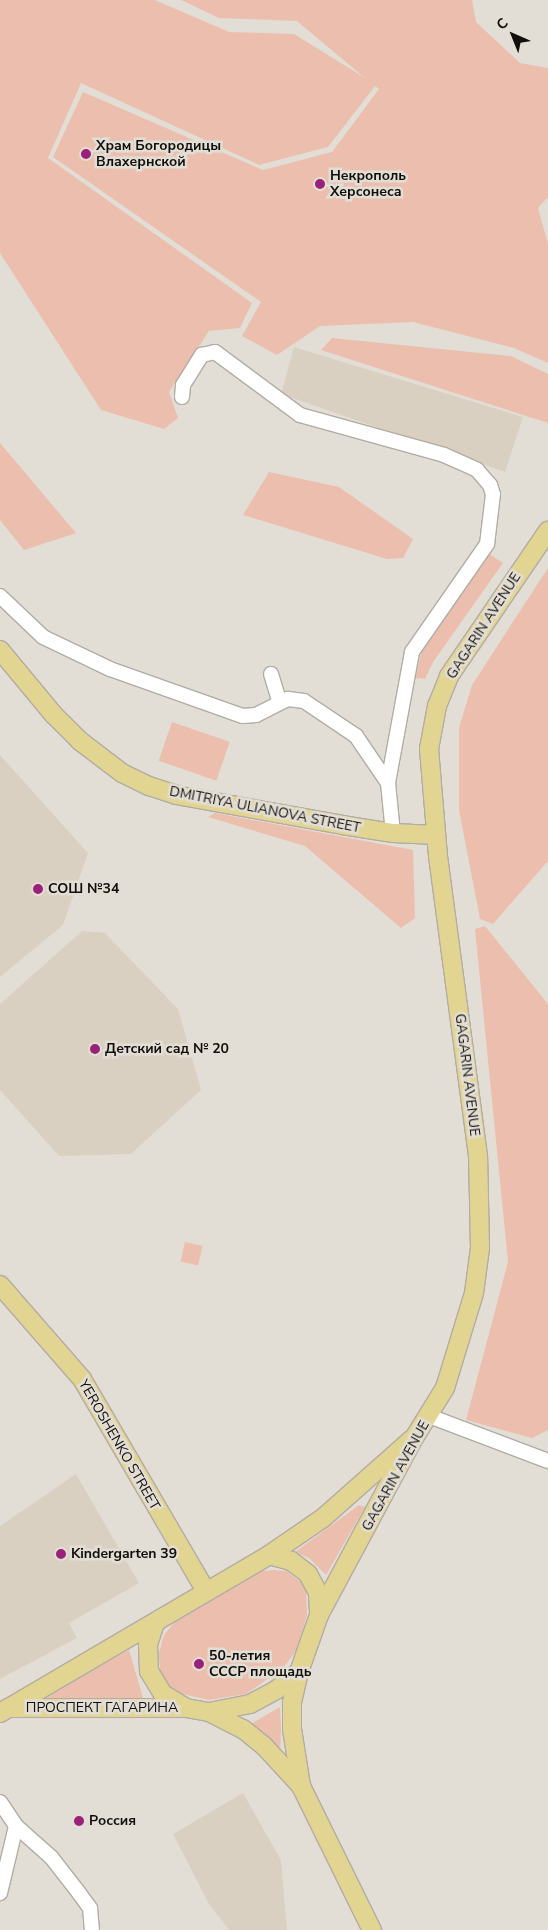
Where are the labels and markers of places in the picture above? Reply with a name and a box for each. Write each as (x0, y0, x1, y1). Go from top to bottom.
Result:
place label: Храм Богородицы Влахернской (96, 138, 221, 170)
marker: Храм Богородицы Влахернской (80, 148, 92, 160)
place label: Некрополь Херсонеса (330, 168, 406, 200)
marker: Некрополь Херсонеса (314, 178, 326, 190)
place label: СОШ №34 (48, 881, 119, 897)
marker: СОШ №34 (32, 883, 44, 895)
place label: Детский сад № 20 (105, 1041, 229, 1057)
marker: Детский сад № 20 (89, 1043, 101, 1055)
place label: Kindergarten 39 (71, 1546, 177, 1562)
marker: Kindergarten 39 (55, 1548, 67, 1560)
place label: 50-летия СССР площадь (209, 1648, 311, 1680)
marker: 50-летия СССР площадь (193, 1658, 205, 1670)
place label: Россия (89, 1813, 136, 1829)
marker: Россия (73, 1815, 85, 1827)

